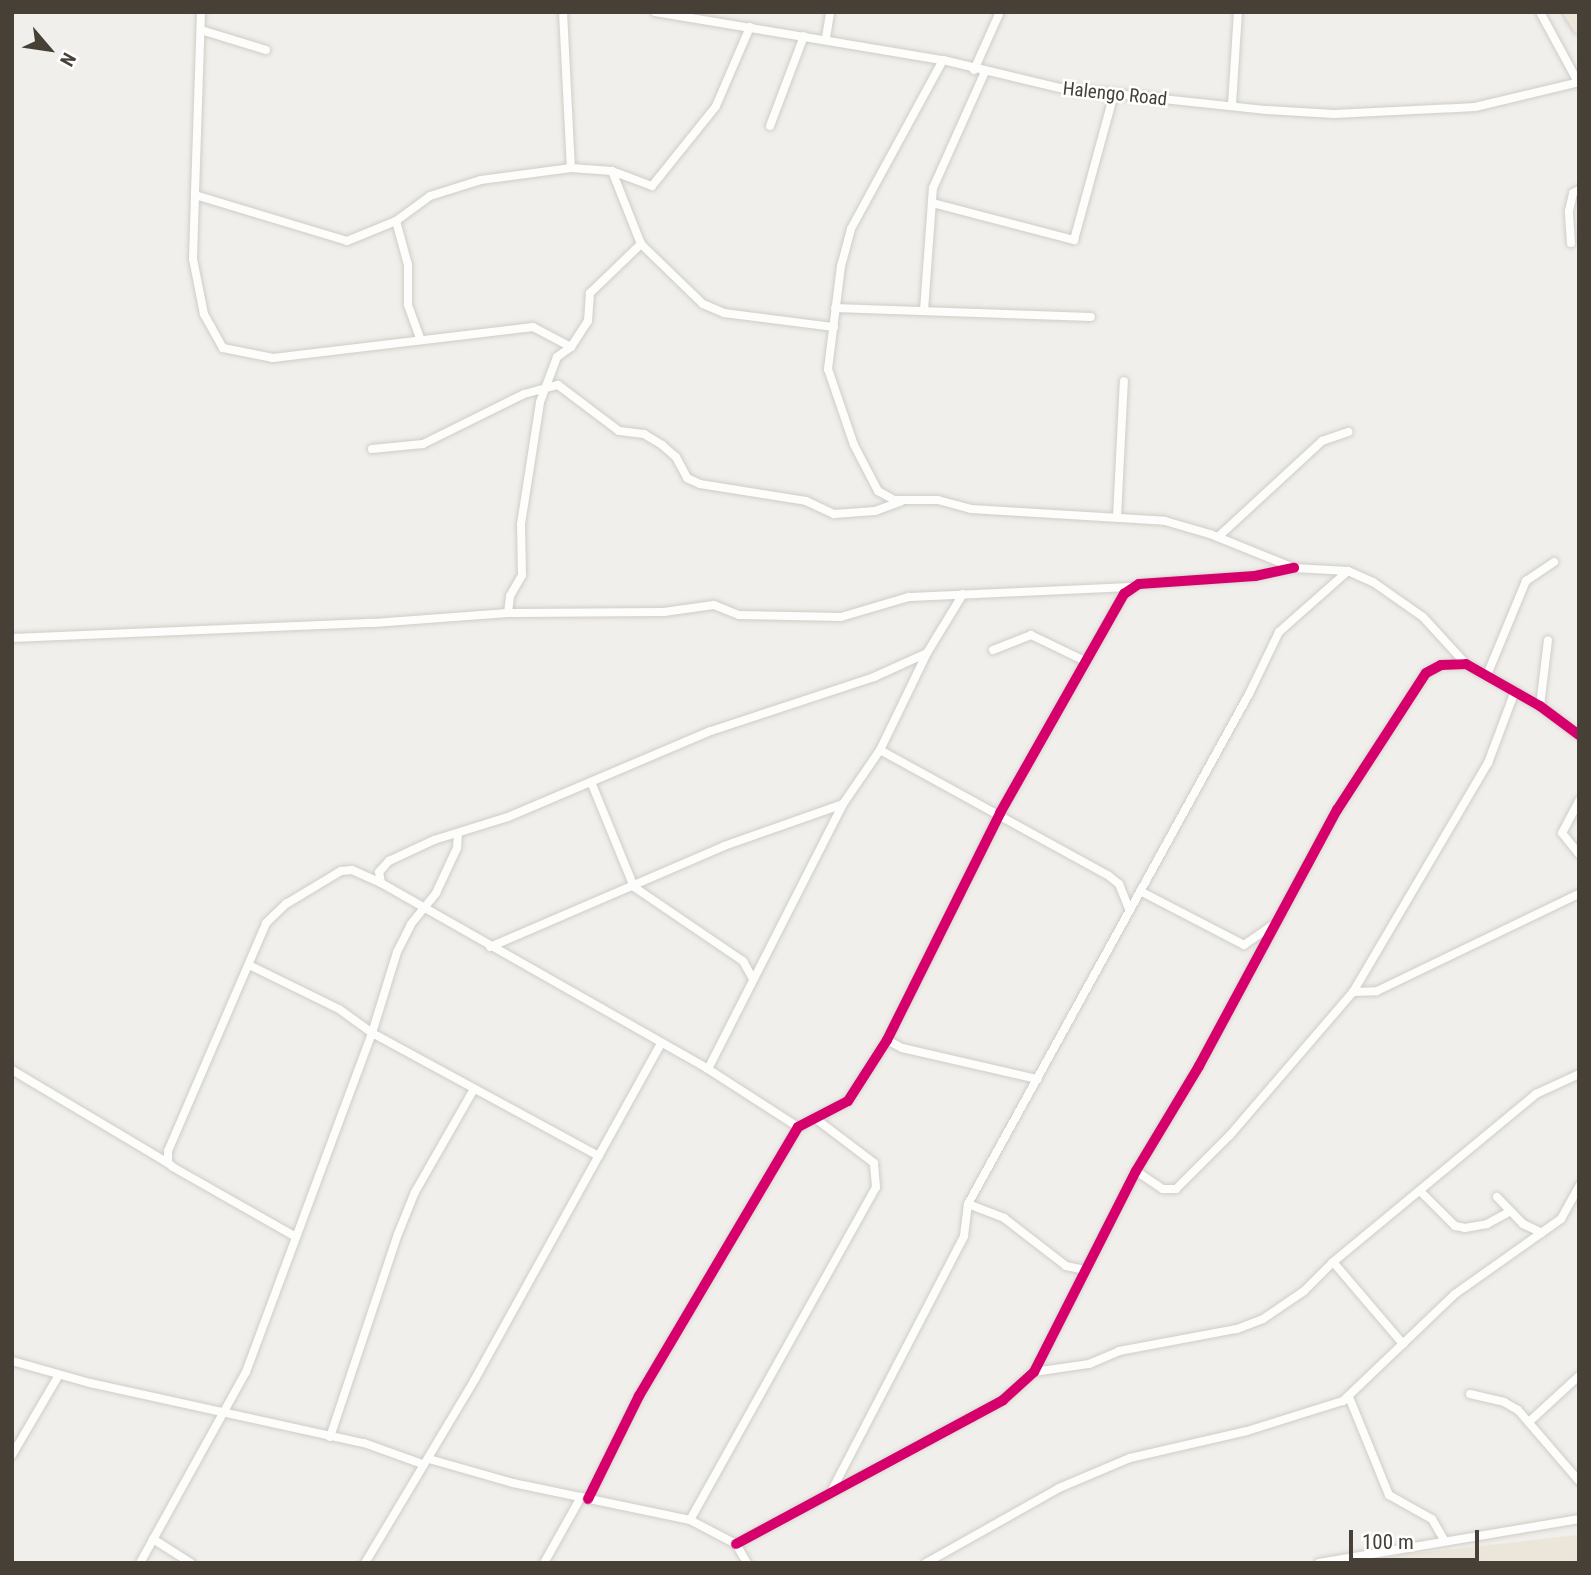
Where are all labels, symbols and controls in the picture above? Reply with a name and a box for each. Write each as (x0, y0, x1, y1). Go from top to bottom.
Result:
north arrow (14, 14, 84, 84)
text: N (55, 49, 81, 70)
street label: Halengo Road (1062, 77, 1168, 111)
scale bar (1353, 1516, 1482, 1560)
text: 100 m (1362, 1530, 1414, 1554)

